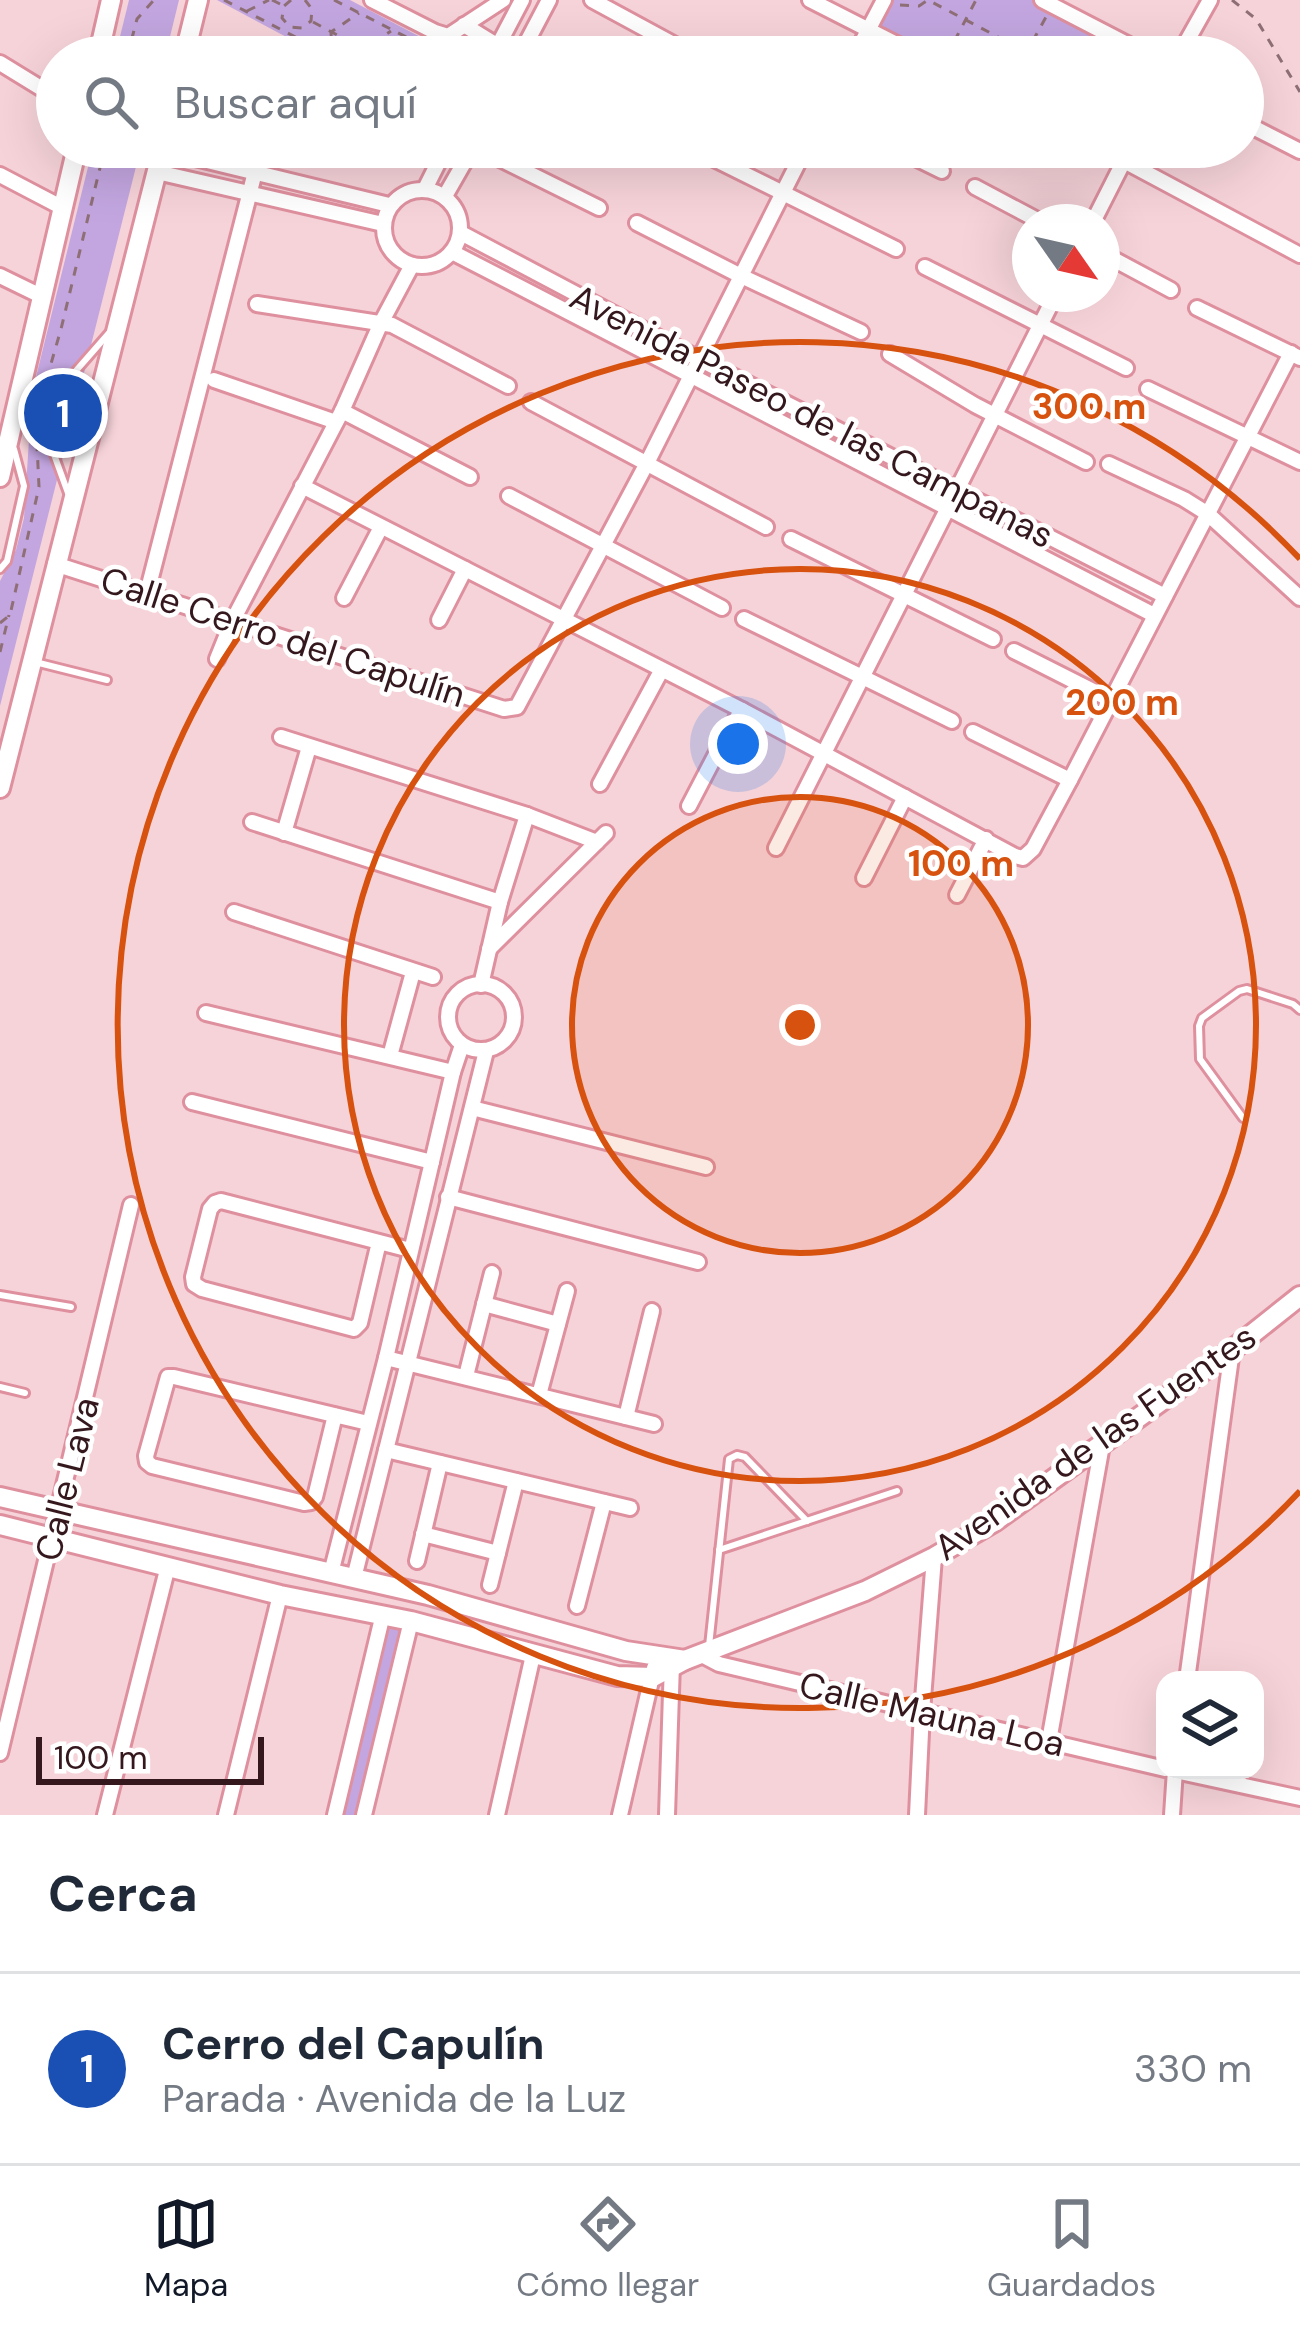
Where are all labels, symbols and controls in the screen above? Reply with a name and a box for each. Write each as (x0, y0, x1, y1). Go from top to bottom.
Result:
search box (36, 36, 1264, 168)
icon: search (78, 69, 144, 135)
text: Buscar aquí (174, 73, 417, 132)
north arrow (1012, 204, 1120, 312)
street label: Avenida Paseo de las Campanas (562, 273, 1062, 559)
pin: 1 (24, 368, 102, 458)
text: 300 m (1032, 383, 1146, 430)
street label: Calle Cerro del Capulín (95, 556, 471, 718)
text: 200 m (1065, 679, 1179, 726)
your location (708, 714, 768, 774)
text: 100 m (908, 840, 1014, 887)
centre of rings (779, 1004, 821, 1046)
street label: Avenida de las Fuentes (925, 1313, 1265, 1571)
street label: Calle Lava (24, 1392, 110, 1566)
street label: Calle Mauna Loa (795, 1661, 1069, 1767)
map controls (1156, 1671, 1264, 1779)
button: layers (1156, 1671, 1264, 1779)
scale bar (36, 1731, 264, 1784)
text: 100 m (54, 1736, 148, 1779)
text: Cerca (48, 1860, 198, 1927)
text: Cerro del Capulín (162, 2014, 545, 2073)
text: 1 (80, 2043, 94, 2094)
text: 330 m (1134, 2043, 1252, 2094)
text: Parada · Avenida de la Luz (162, 2073, 626, 2124)
tab: Mapa (144, 2191, 228, 2306)
tab: Cómo llegar (516, 2191, 699, 2306)
tab: Guardados (987, 2191, 1156, 2306)

